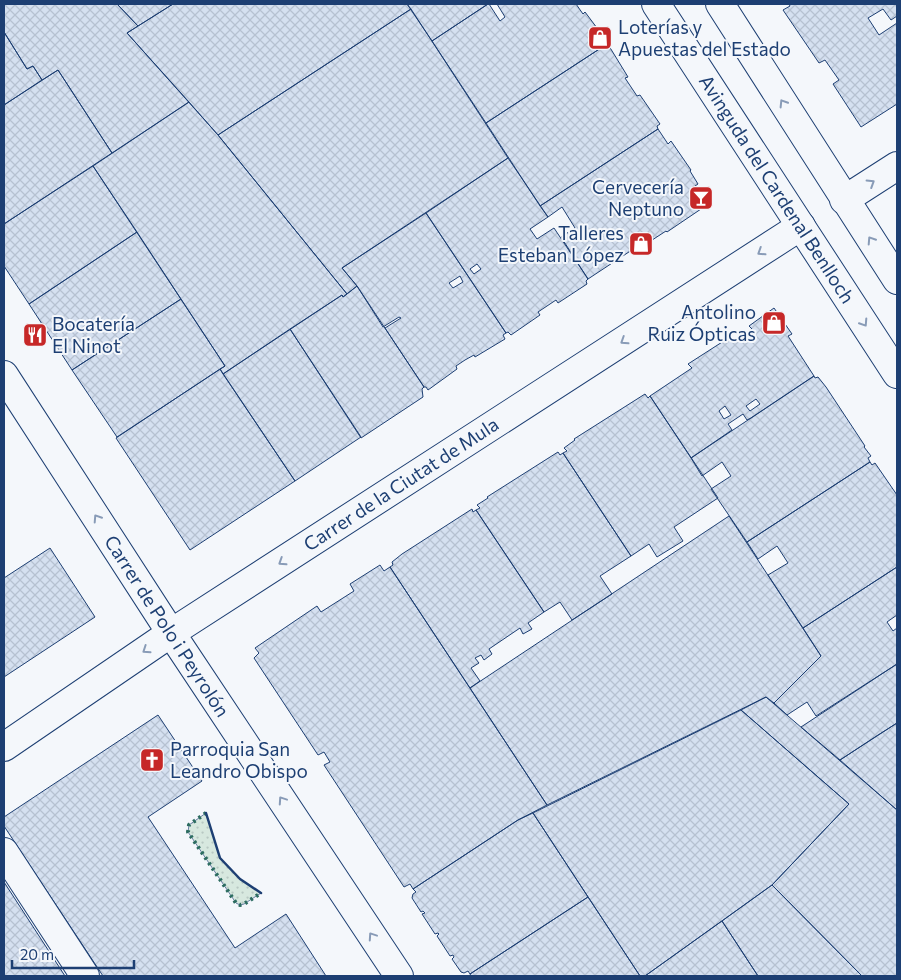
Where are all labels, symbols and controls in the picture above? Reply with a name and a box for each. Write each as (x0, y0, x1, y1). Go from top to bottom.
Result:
place label: Loterías y Apuestas del Estado (618, 15, 791, 60)
shop icon: Loterías y Apuestas del Estado (587, 25, 613, 51)
street label: Avinguda del Cardenal Benlloch (695, 70, 860, 307)
one-way arrow (780, 99, 789, 108)
place label: Cervecería Neptuno (592, 175, 684, 220)
one-way arrow (865, 180, 874, 190)
bar icon: Cervecería Neptuno (688, 185, 714, 211)
place label: Talleres Esteban López (498, 221, 624, 266)
shop icon: Talleres Esteban López (628, 231, 654, 257)
one-way arrow (867, 236, 877, 245)
one-way arrow (757, 246, 766, 256)
place label: Antolino Ruiz Ópticas (648, 300, 756, 345)
shop icon: Antolino Ruiz Ópticas (761, 310, 787, 336)
place label: Bocatería El Ninot (52, 312, 135, 357)
one-way arrow (858, 318, 867, 327)
restaurant icon: Bocatería El Ninot (22, 322, 48, 348)
one-way arrow (621, 334, 630, 344)
street label: Carrer de la Ciutat de Mula (299, 412, 503, 555)
one-way arrow (94, 515, 103, 524)
street label: Carrer de Polo i Peyrolón (100, 531, 235, 721)
one-way arrow (278, 555, 287, 565)
one-way arrow (142, 644, 151, 653)
place label: Parroquia San Leandro Obispo (170, 737, 308, 782)
church icon: Parroquia San Leandro Obispo (139, 747, 165, 773)
one-way arrow (279, 797, 289, 806)
one-way arrow (369, 932, 378, 941)
scale bar (12, 938, 135, 970)
text: 20 m (20, 945, 54, 963)

